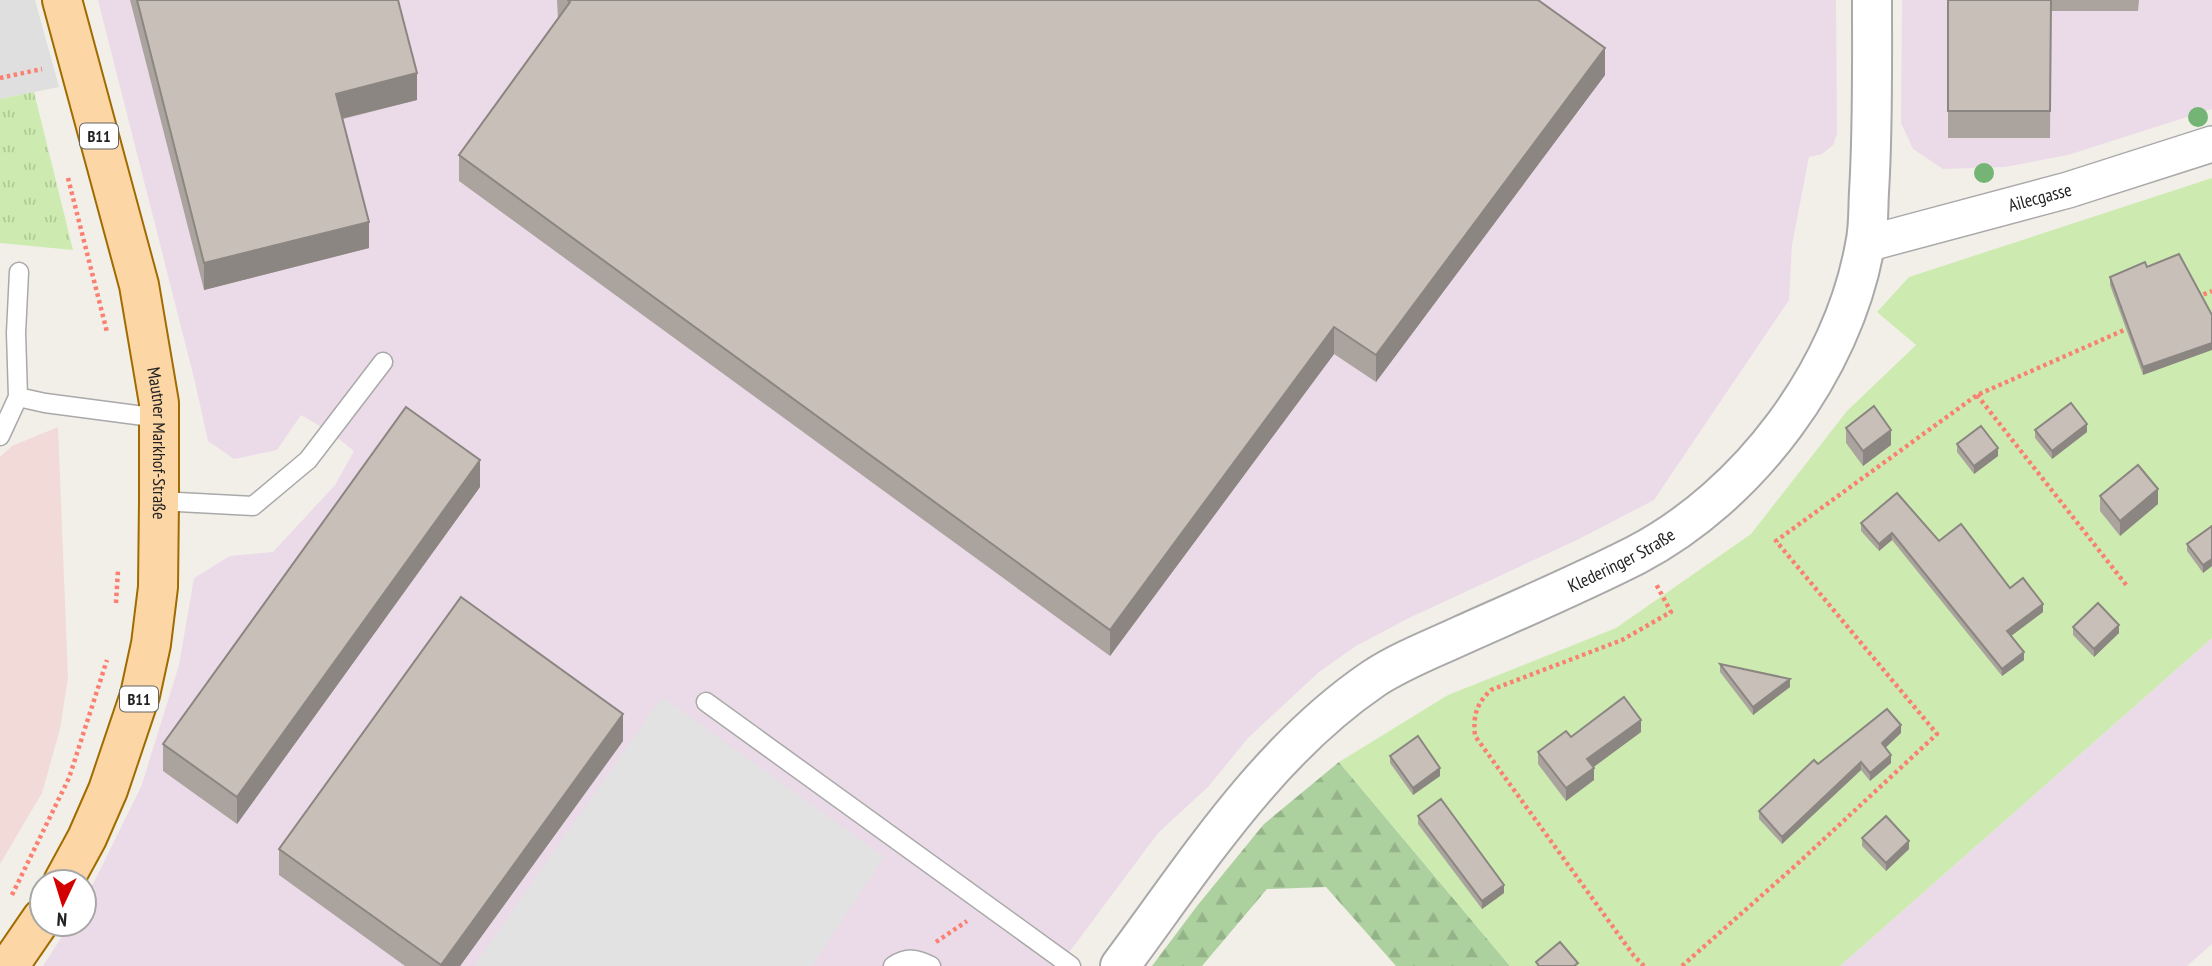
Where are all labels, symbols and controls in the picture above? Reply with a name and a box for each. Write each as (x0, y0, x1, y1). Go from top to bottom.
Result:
road number: B11 (80, 124, 118, 148)
street label: Ailecgasse (2006, 178, 2074, 216)
street label: Mautner Markhof-Straße (142, 365, 171, 520)
street label: Klederinger Straße (1564, 523, 1679, 597)
road number: B11 (120, 686, 158, 712)
north arrow (28, 868, 98, 938)
text: N (56, 908, 68, 932)

